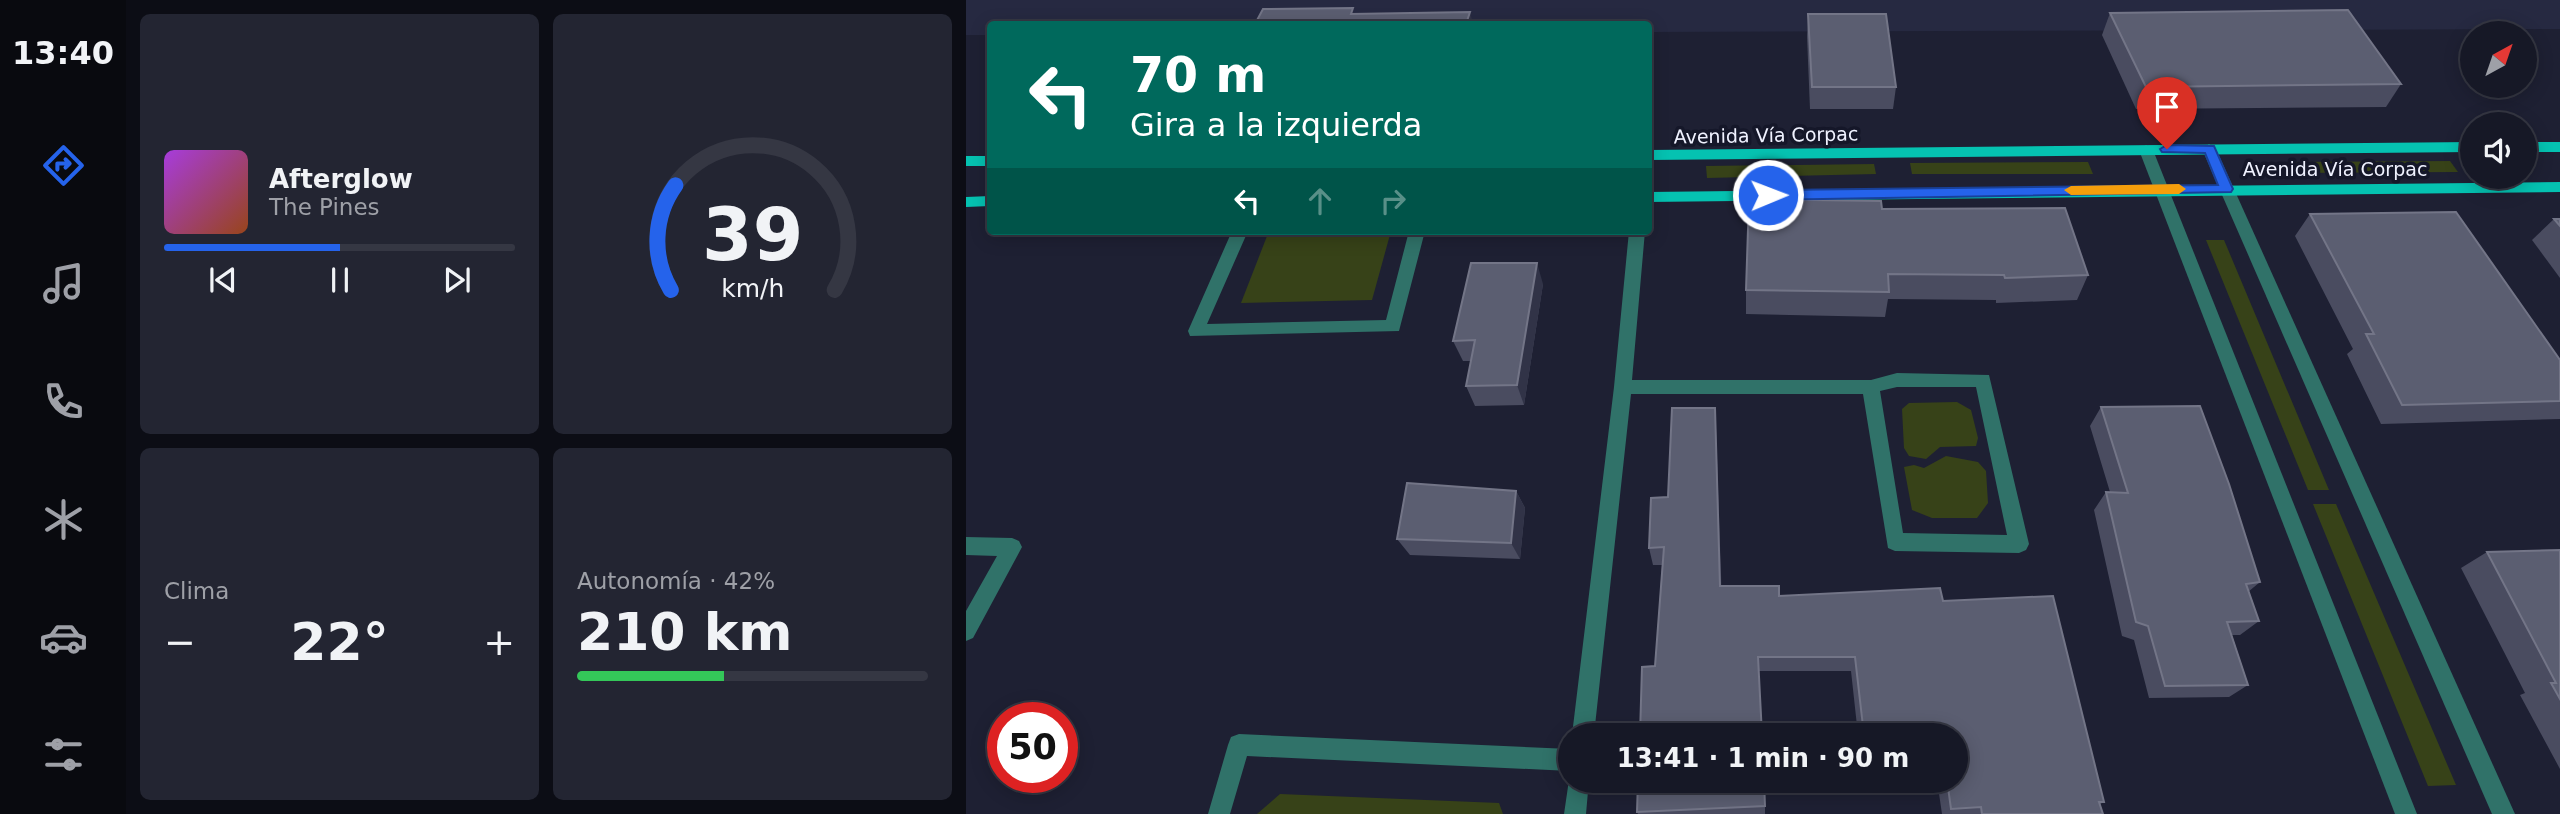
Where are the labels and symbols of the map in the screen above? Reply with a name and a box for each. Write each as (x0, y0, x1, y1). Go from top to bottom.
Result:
north arrow (2460, 21, 2538, 98)
pin (2137, 77, 2197, 149)
street label: Avenida Vía Corpac (1673, 122, 1859, 148)
position arrow (1731, 158, 1805, 232)
street label: Avenida Vía Corpac (2243, 158, 2427, 180)
speed limit sign: 50 (987, 702, 1078, 793)

